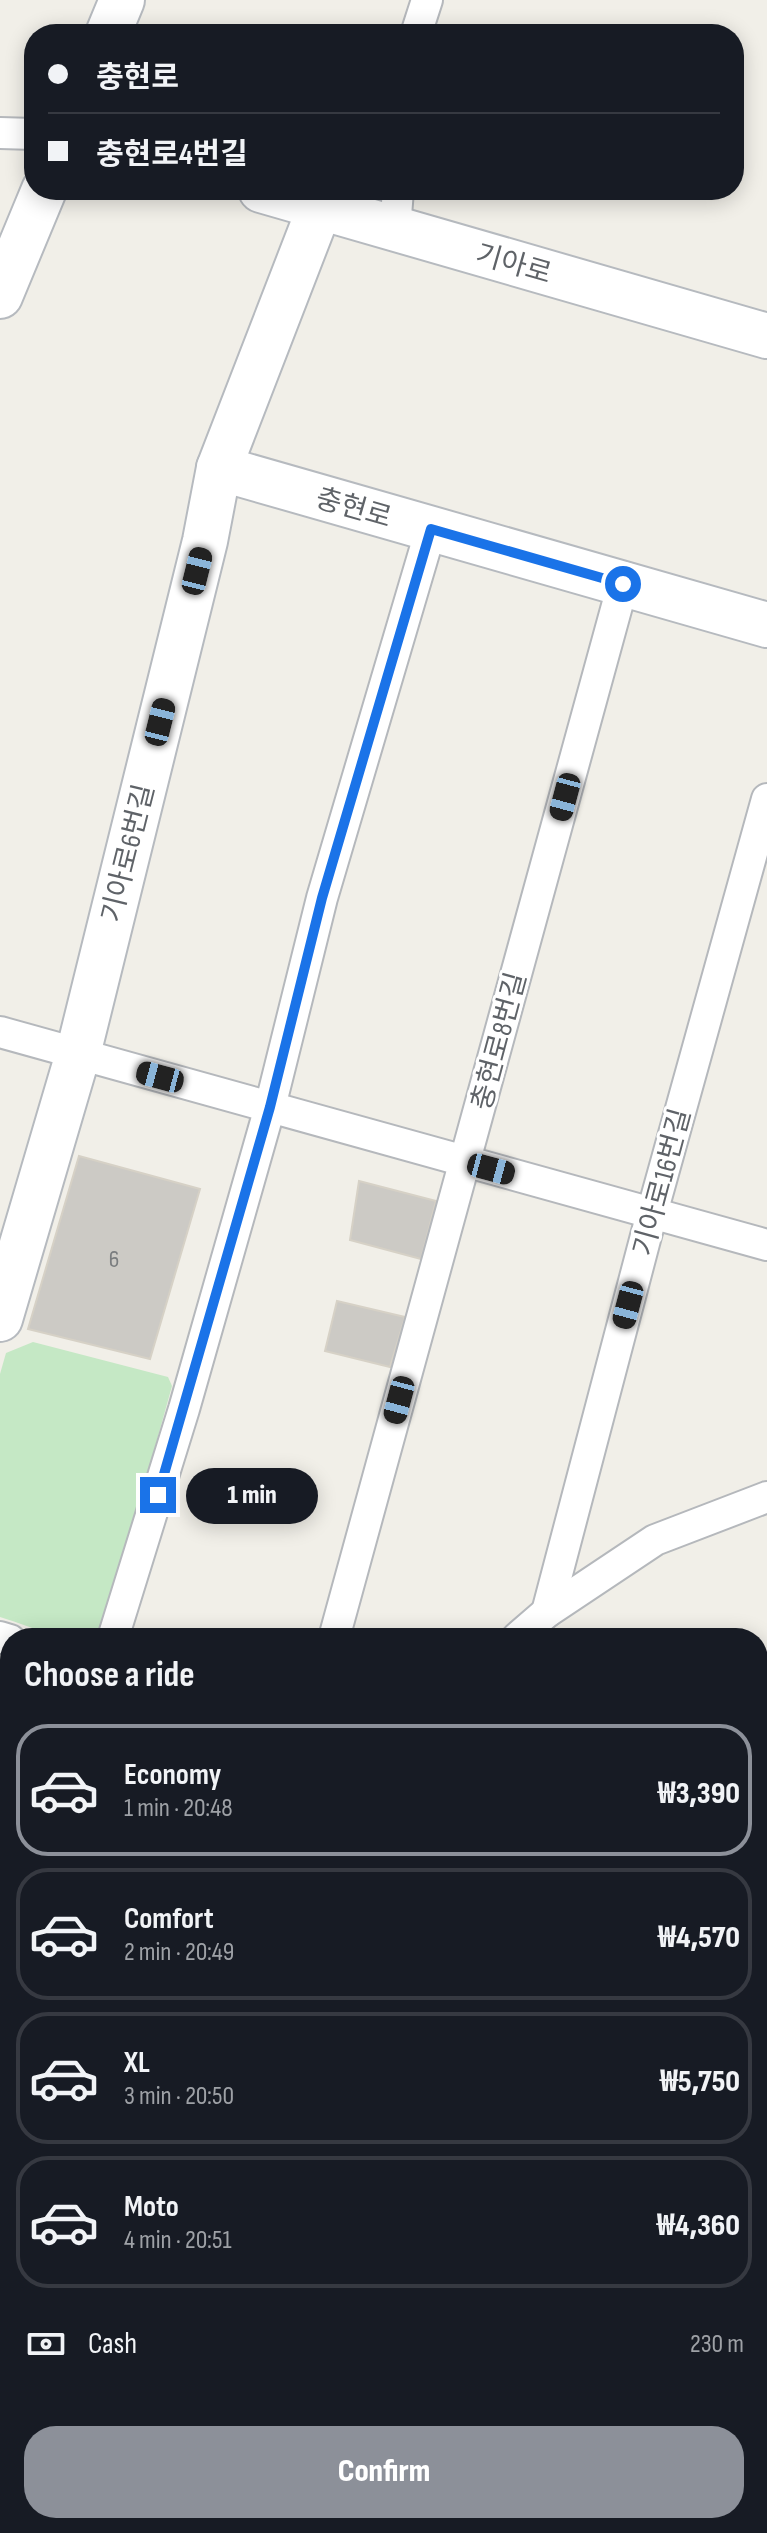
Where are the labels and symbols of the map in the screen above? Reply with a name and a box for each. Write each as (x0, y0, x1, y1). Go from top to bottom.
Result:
street label: 기아로 (472, 238, 555, 291)
street label: 충현로 (312, 482, 395, 535)
car (180, 545, 214, 597)
route start (605, 566, 641, 602)
car (143, 696, 177, 748)
car (547, 771, 583, 823)
street label: 기아로6번길 (95, 781, 162, 926)
street label: 충현로8번길 (465, 969, 534, 1114)
car (134, 1059, 186, 1095)
street label: 기아로16번길 (627, 1105, 698, 1260)
car (465, 1151, 517, 1187)
house number: 6 (109, 1245, 119, 1274)
car (610, 1279, 646, 1331)
car (381, 1374, 417, 1426)
callout: 1 min (186, 1467, 318, 1523)
route end (140, 1477, 176, 1513)

